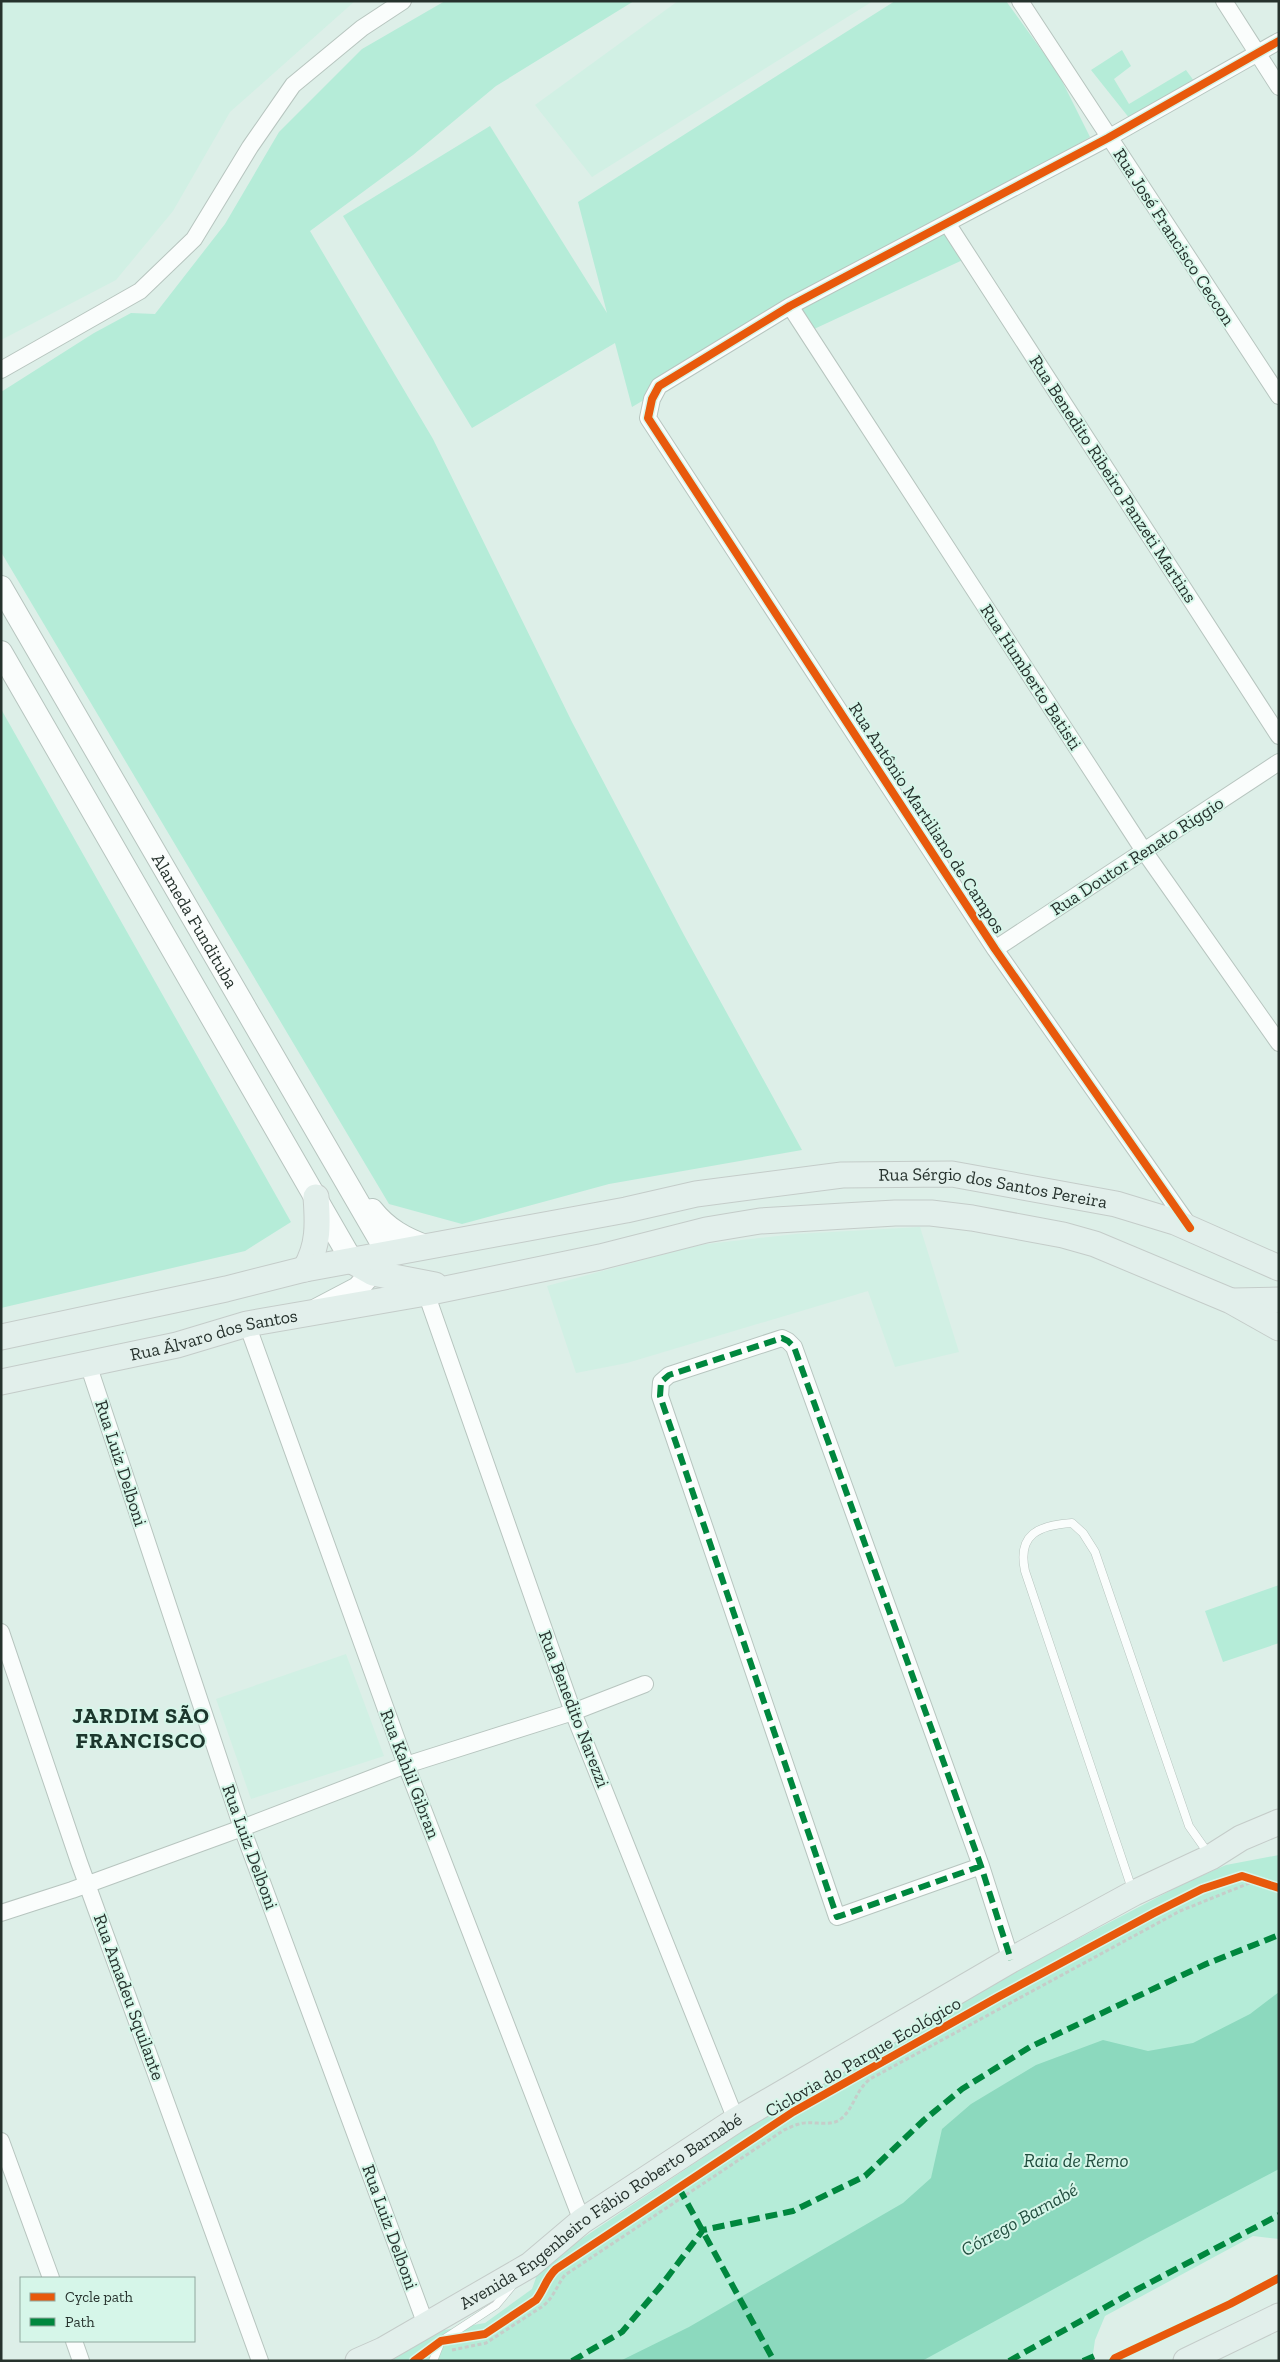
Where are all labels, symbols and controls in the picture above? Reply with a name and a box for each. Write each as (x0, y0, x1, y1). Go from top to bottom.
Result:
street label: Rua José Francisco Ceccon (1108, 144, 1240, 330)
street label: Rua Benedito Ribeiro Panzeti Martins (1025, 351, 1201, 607)
street label: Rua Humberto Batisti (976, 600, 1086, 754)
street label: Rua Antônio Martiliano de Campos (844, 698, 1010, 938)
street label: Rua Doutor Renato Riggio (1046, 792, 1228, 920)
street label: Alameda Fundituba (147, 849, 243, 993)
street label: Rua Sérgio dos Santos Pereira (878, 1163, 1109, 1213)
street label: Rua Álvaro dos Santos (128, 1304, 299, 1366)
street label: Rua Luiz Delboni (90, 1397, 152, 1529)
street label: Rua Benedito Narezzi (534, 1627, 614, 1791)
district label: JARDIM SÃO FRANCISCO (72, 1702, 210, 1754)
street label: Rua Kahlil Gibran (375, 1706, 445, 1842)
street label: Rua Luiz Delboni (217, 1782, 283, 1912)
street label: Rua Amadeu Squilante (89, 1911, 169, 2083)
street label: Ciclovia do Parque Ecológico (761, 1992, 965, 2122)
street label: Avenida Engenheiro Fábio Roberto Barnabé (456, 2108, 746, 2314)
water label: Raia de Remo (1023, 2149, 1129, 2172)
street label: Rua Luiz Delboni (357, 2162, 423, 2292)
water label: Córrego Barnabé (957, 2178, 1082, 2261)
legend (20, 2277, 195, 2342)
text: Cycle path (65, 2288, 134, 2306)
text: Path (65, 2313, 95, 2331)

